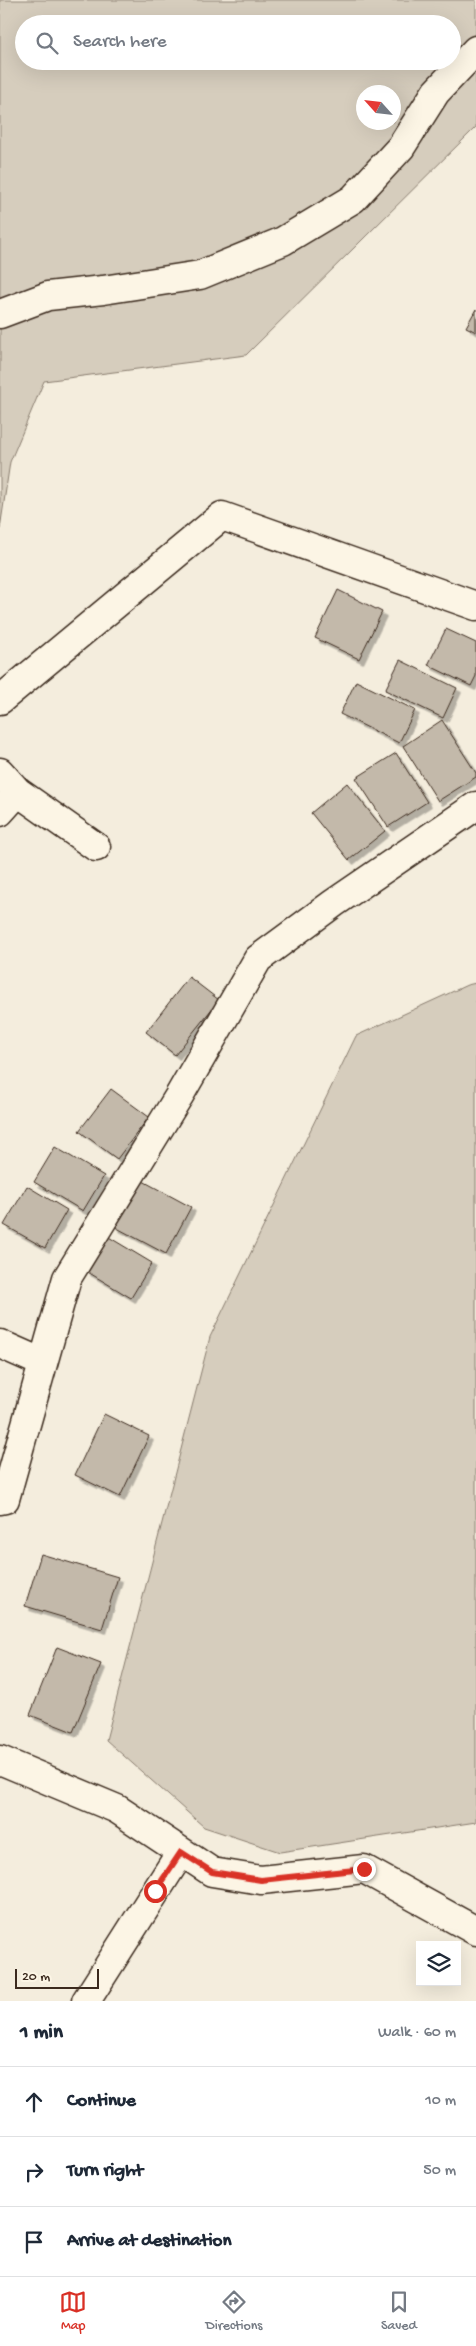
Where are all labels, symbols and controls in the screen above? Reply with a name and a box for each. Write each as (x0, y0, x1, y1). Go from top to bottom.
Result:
search box (15, 15, 461, 70)
icon: search (33, 29, 61, 57)
text: Search here (73, 31, 167, 54)
north arrow (356, 85, 401, 130)
route end (353, 1858, 376, 1881)
route start (144, 1880, 167, 1903)
map controls (416, 1941, 461, 1986)
button: layers (416, 1941, 461, 1986)
scale bar (15, 1966, 99, 1989)
text: 20 m (22, 1969, 50, 1986)
text: 1 min (20, 2021, 63, 2046)
text: Walk · 60 m (378, 2024, 456, 2043)
icon: ahead (20, 2088, 48, 2116)
text: Continue (67, 2090, 136, 2113)
text: 10 m (425, 2092, 456, 2111)
icon: right (20, 2158, 48, 2186)
text: Turn right (67, 2160, 143, 2183)
text: 50 m (423, 2162, 456, 2181)
icon: arrive (20, 2228, 48, 2256)
text: Arrive at destination (67, 2230, 231, 2253)
tab: Map (59, 2288, 87, 2335)
tab: Directions (206, 2288, 263, 2335)
tab: Saved (381, 2288, 417, 2335)

